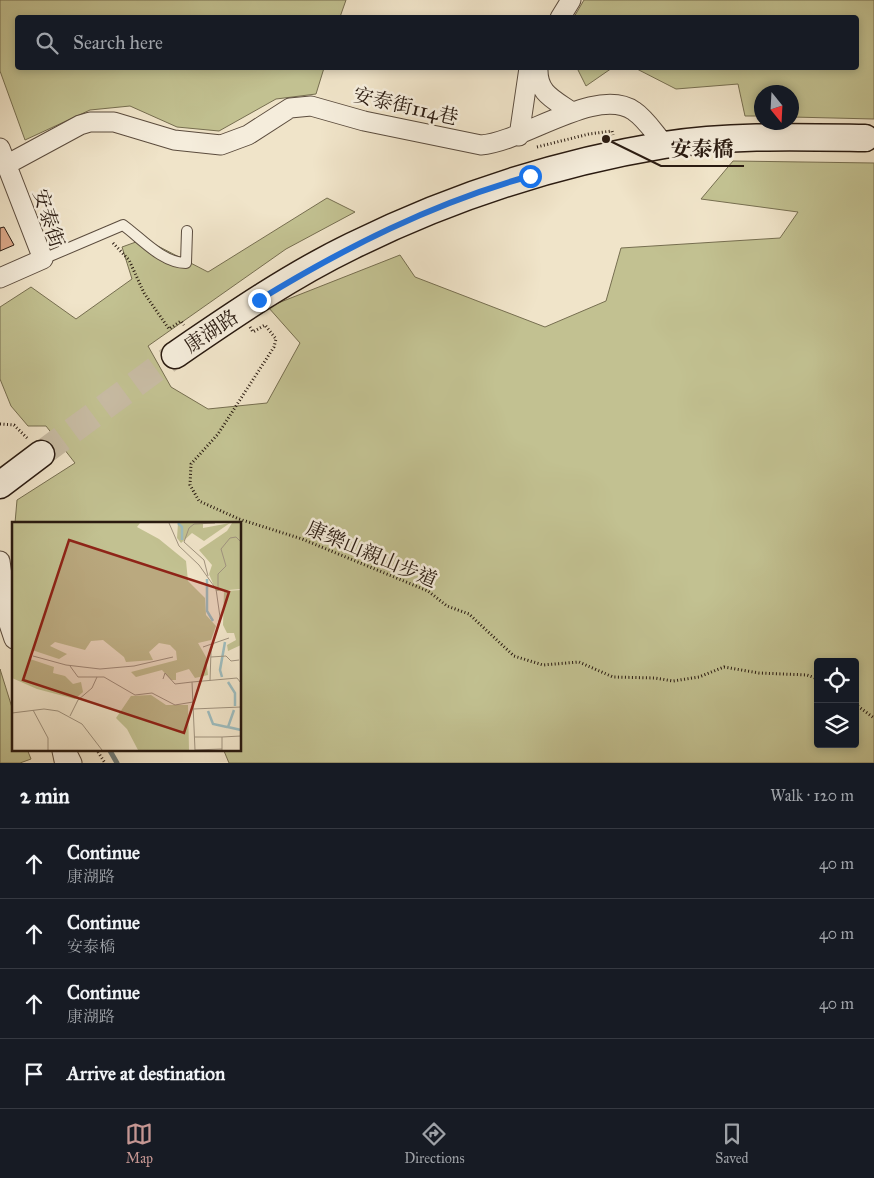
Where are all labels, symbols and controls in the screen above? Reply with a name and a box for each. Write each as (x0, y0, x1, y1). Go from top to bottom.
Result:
search box (15, 15, 859, 70)
icon: search (33, 29, 61, 57)
text: Search here (73, 31, 163, 54)
street label: 安泰街114巷 (351, 82, 461, 130)
north arrow (754, 85, 799, 130)
callout: 安泰橋 (661, 130, 744, 166)
text: 安泰橋 (671, 136, 734, 162)
route start (519, 165, 542, 188)
street label: 安泰街 (28, 186, 70, 250)
route end (248, 289, 271, 312)
street label: 康湖路 (179, 304, 243, 358)
street label: 康樂山親山步道 (303, 516, 441, 592)
inset map (12, 522, 241, 750)
map controls (814, 658, 859, 748)
button: locate (814, 658, 859, 703)
button: layers (814, 703, 859, 748)
text: 2 min (20, 783, 70, 809)
text: Walk · 120 m (770, 786, 854, 805)
text: Continue (67, 841, 140, 864)
icon: ahead (20, 850, 48, 878)
text: 40 m (819, 854, 854, 873)
text: 康湖路 (67, 867, 115, 886)
text: Continue (67, 911, 140, 934)
icon: ahead (20, 920, 48, 948)
text: 40 m (819, 924, 854, 943)
text: 安泰橋 (67, 937, 115, 956)
text: Continue (67, 981, 140, 1004)
icon: ahead (20, 990, 48, 1018)
text: 40 m (819, 994, 854, 1013)
text: 康湖路 (67, 1007, 115, 1026)
icon: arrive (20, 1060, 48, 1088)
text: Arrive at destination (67, 1062, 225, 1085)
tab: Map (125, 1120, 153, 1167)
tab: Directions (404, 1120, 465, 1167)
tab: Saved (715, 1120, 749, 1167)

